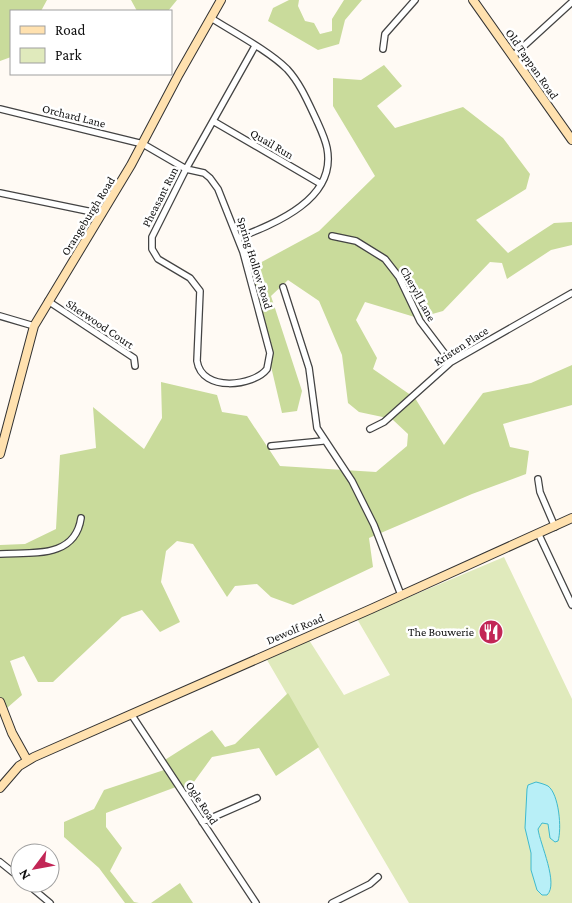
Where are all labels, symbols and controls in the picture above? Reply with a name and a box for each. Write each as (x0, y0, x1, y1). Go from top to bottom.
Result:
legend (10, 10, 172, 75)
text: Road (55, 22, 86, 38)
street label: Old Tappan Road (503, 26, 562, 102)
text: Park (55, 47, 82, 63)
street label: Orchard Lane (41, 101, 107, 131)
street label: Quail Run (248, 126, 297, 162)
street label: Pheasant Run (139, 164, 181, 229)
street label: Orangeburgh Road (58, 173, 118, 258)
street label: Spring Hollow Road (234, 215, 276, 311)
street label: Cheryll Lane (397, 264, 439, 324)
street label: Sherwood Court (64, 296, 137, 352)
street label: Kristen Place (431, 323, 491, 369)
street label: Dewolf Road (264, 610, 327, 647)
restaurant icon: The Bouwerie (478, 619, 504, 645)
place label: The Bouwerie (408, 625, 474, 639)
street label: Ogle Road (183, 779, 222, 828)
north arrow (10, 843, 60, 893)
text: N (14, 866, 33, 883)

